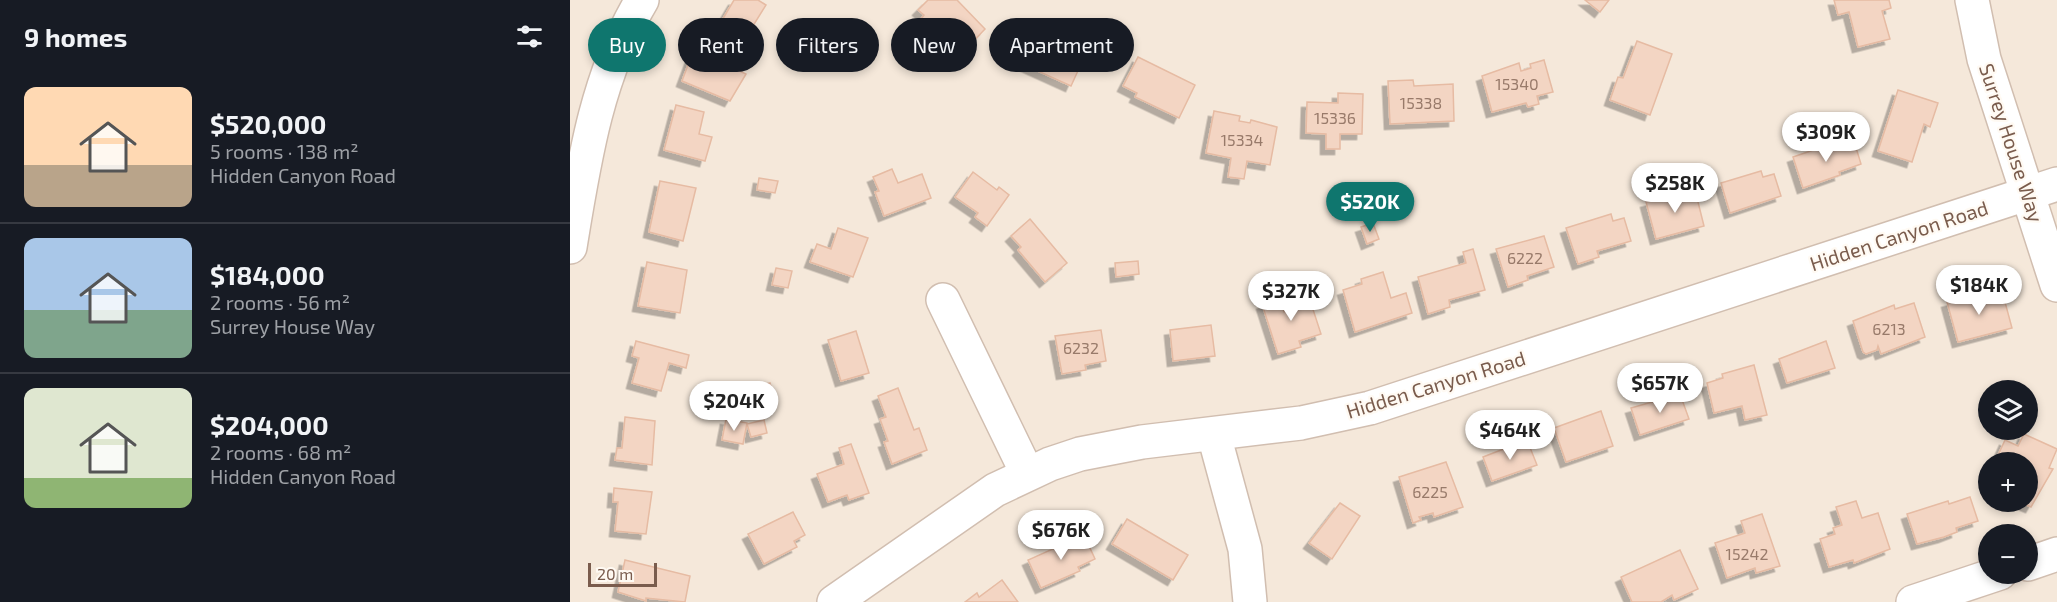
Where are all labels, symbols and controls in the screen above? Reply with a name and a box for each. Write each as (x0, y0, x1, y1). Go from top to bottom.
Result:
chip: Buy (588, 18, 666, 72)
chip: Rent (678, 18, 764, 72)
chip: Filters (776, 18, 879, 72)
chip: New (891, 18, 977, 72)
chip: Apartment (989, 18, 1134, 72)
icon: filters (513, 20, 546, 53)
text: 9 homes (24, 21, 127, 52)
street label: Surrey House Way (1975, 60, 2049, 225)
house number: 15340 (1495, 74, 1539, 93)
house number: 15338 (1400, 93, 1442, 112)
text: $520,000 (210, 108, 326, 139)
house number: 15336 (1314, 108, 1356, 127)
icon: home (72, 111, 144, 183)
pin: $309K (1784, 112, 1868, 163)
text: $309K (1796, 119, 1856, 143)
house number: 15334 (1221, 130, 1263, 149)
text: 5 rooms · 138 m² (210, 139, 358, 163)
text: Hidden Canyon Road (210, 163, 396, 187)
pin: $258K (1633, 163, 1717, 214)
text: $258K (1645, 170, 1705, 194)
pin: $520K (1328, 182, 1412, 233)
text: $520K (1340, 189, 1400, 213)
street label: Hidden Canyon Road (1807, 195, 1991, 275)
house number: 6222 (1507, 248, 1543, 267)
text: $184,000 (210, 259, 325, 290)
icon: home (72, 262, 144, 334)
pin: $184K (1937, 265, 2021, 316)
pin: $327K (1249, 271, 1333, 322)
text: $184K (1950, 272, 2008, 296)
text: $327K (1262, 278, 1320, 302)
text: 2 rooms · 56 m² (210, 290, 350, 314)
text: Surrey House Way (210, 314, 375, 338)
house number: 6213 (1872, 319, 1906, 338)
house number: 6232 (1063, 338, 1099, 357)
street label: Hidden Canyon Road (1343, 345, 1528, 423)
pin: $657K (1618, 363, 1702, 414)
text: $657K (1631, 370, 1689, 394)
map controls (1978, 380, 2038, 584)
button: layers (1978, 380, 2038, 440)
pin: $204K (692, 381, 776, 432)
text: $204K (703, 388, 765, 412)
text: $204,000 (210, 409, 329, 440)
pin: $464K (1468, 410, 1552, 461)
icon: home (72, 412, 144, 484)
text: $464K (1479, 417, 1541, 441)
text: 2 rooms · 68 m² (210, 440, 351, 464)
button: + (1978, 452, 2038, 512)
text: Hidden Canyon Road (210, 464, 396, 488)
house number: 6225 (1412, 482, 1448, 501)
pin: $676K (1019, 510, 1103, 561)
text: $676K (1032, 517, 1090, 541)
button: − (1978, 524, 2038, 584)
house number: 15242 (1726, 544, 1768, 563)
scale bar (588, 560, 657, 588)
text: 20 m (597, 564, 633, 583)

